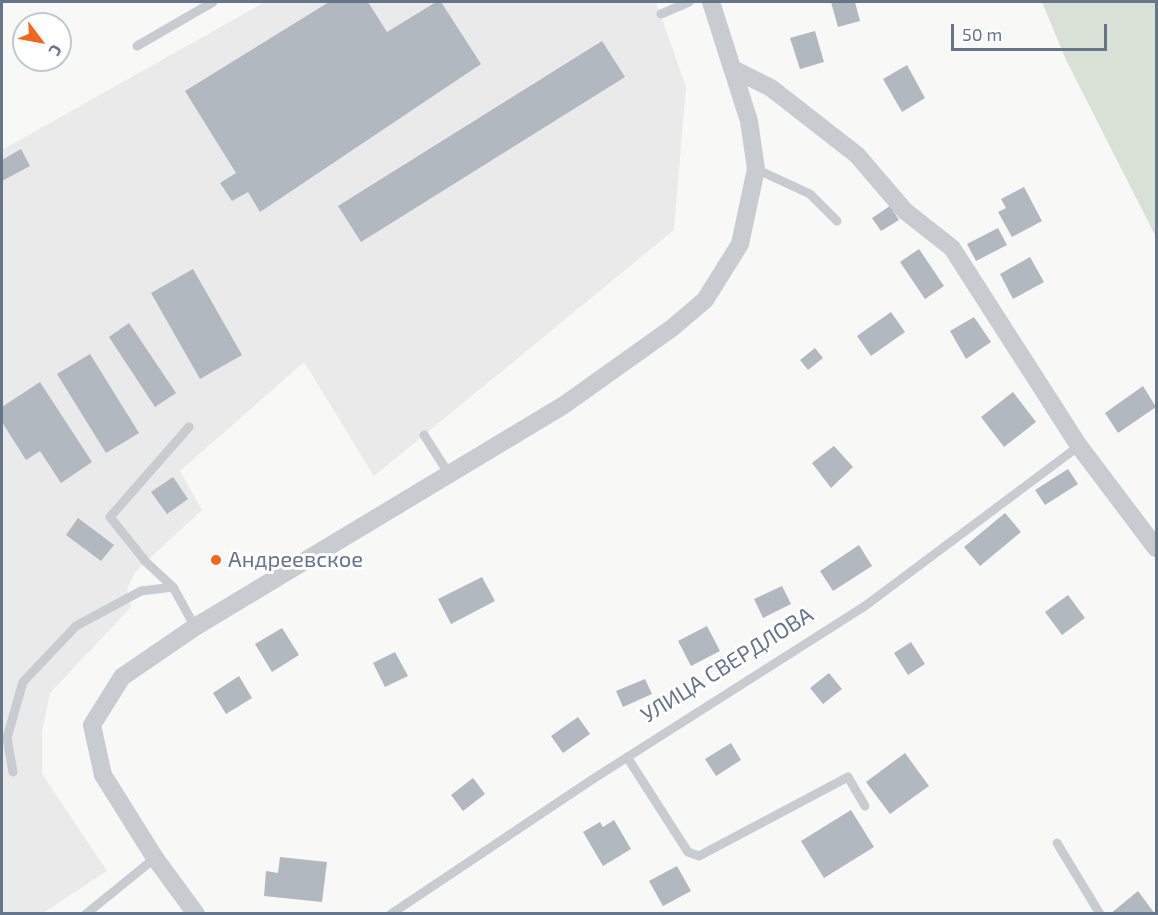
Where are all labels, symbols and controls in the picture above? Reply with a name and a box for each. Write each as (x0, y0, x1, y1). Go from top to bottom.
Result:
north arrow (12, 12, 72, 72)
scale bar (954, 12, 1110, 50)
text: 50 m (962, 23, 1002, 45)
text: С (45, 42, 67, 60)
place label: Андреевское (228, 547, 363, 573)
marker: Андреевское (209, 553, 223, 567)
street label: УЛИЦА СВЕРДЛОВА (636, 601, 818, 729)

